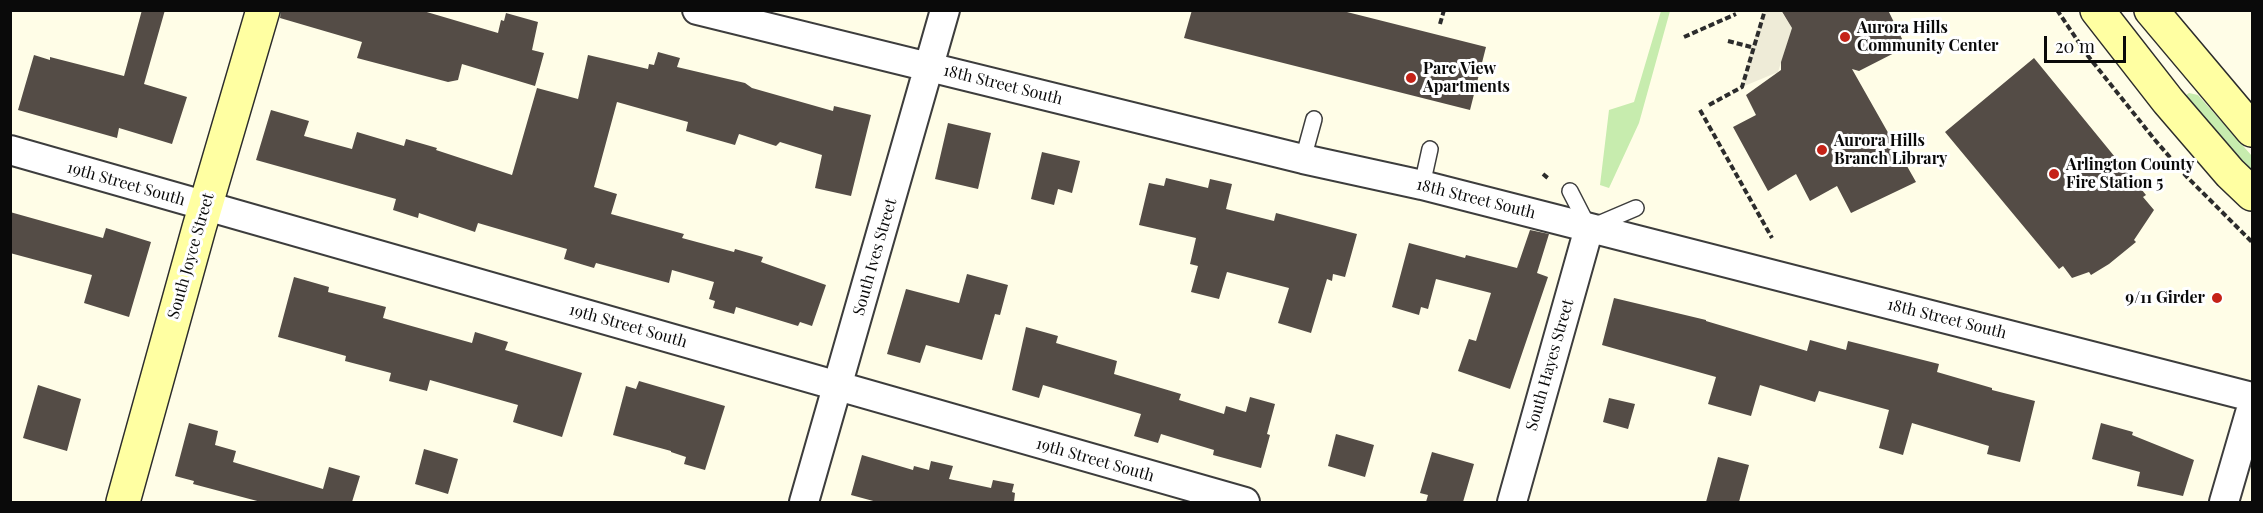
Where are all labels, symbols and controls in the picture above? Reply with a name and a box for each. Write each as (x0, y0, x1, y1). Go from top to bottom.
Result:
place label: Aurora Hills Community Center (1857, 18, 1999, 56)
scale bar (2047, 24, 2130, 62)
marker: Aurora Hills Community Center (1838, 30, 1852, 44)
text: 20 m (2055, 34, 2095, 58)
place label: Parc View Apartments (1423, 59, 1510, 97)
street label: 18th Street South (941, 61, 1065, 109)
marker: Parc View Apartments (1404, 71, 1418, 85)
place label: Aurora Hills Branch Library (1834, 131, 1947, 169)
marker: Aurora Hills Branch Library (1815, 143, 1829, 157)
place label: Arlington County Fire Station 5 (2066, 155, 2194, 193)
street label: 19th Street South (65, 158, 187, 210)
marker: Arlington County Fire Station 5 (2047, 167, 2061, 181)
street label: 18th Street South (1414, 175, 1538, 223)
street label: South Joyce Street (164, 191, 218, 321)
street label: South Ives Street (849, 196, 901, 318)
place label: 9/11 Girder (2125, 288, 2205, 308)
marker: 9/11 Girder (2210, 291, 2224, 305)
street label: 18th Street South (1885, 295, 2009, 343)
street label: South Hayes Street (1522, 297, 1578, 433)
street label: 19th Street South (567, 300, 689, 352)
street label: 19th Street South (1034, 434, 1156, 486)

